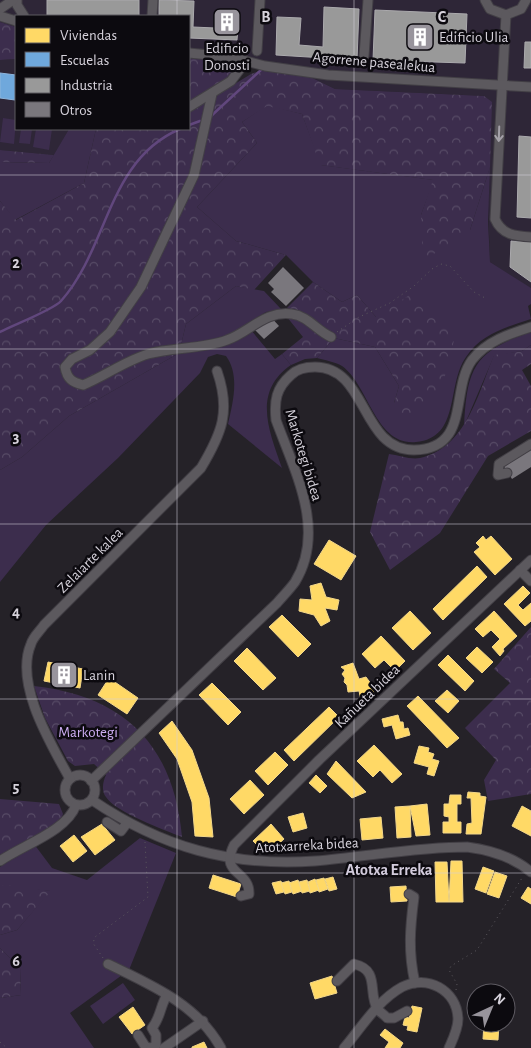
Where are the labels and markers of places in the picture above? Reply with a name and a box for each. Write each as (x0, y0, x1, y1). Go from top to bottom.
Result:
building icon: Edificio Donosti (212, 7, 242, 37)
building icon: Edificio Ulia (405, 22, 435, 52)
place label: Edificio Ulia (439, 30, 509, 45)
place label: Edificio Donosti (204, 41, 250, 73)
building icon: Lanin (49, 660, 79, 690)
place label: Lanin (83, 668, 115, 683)

